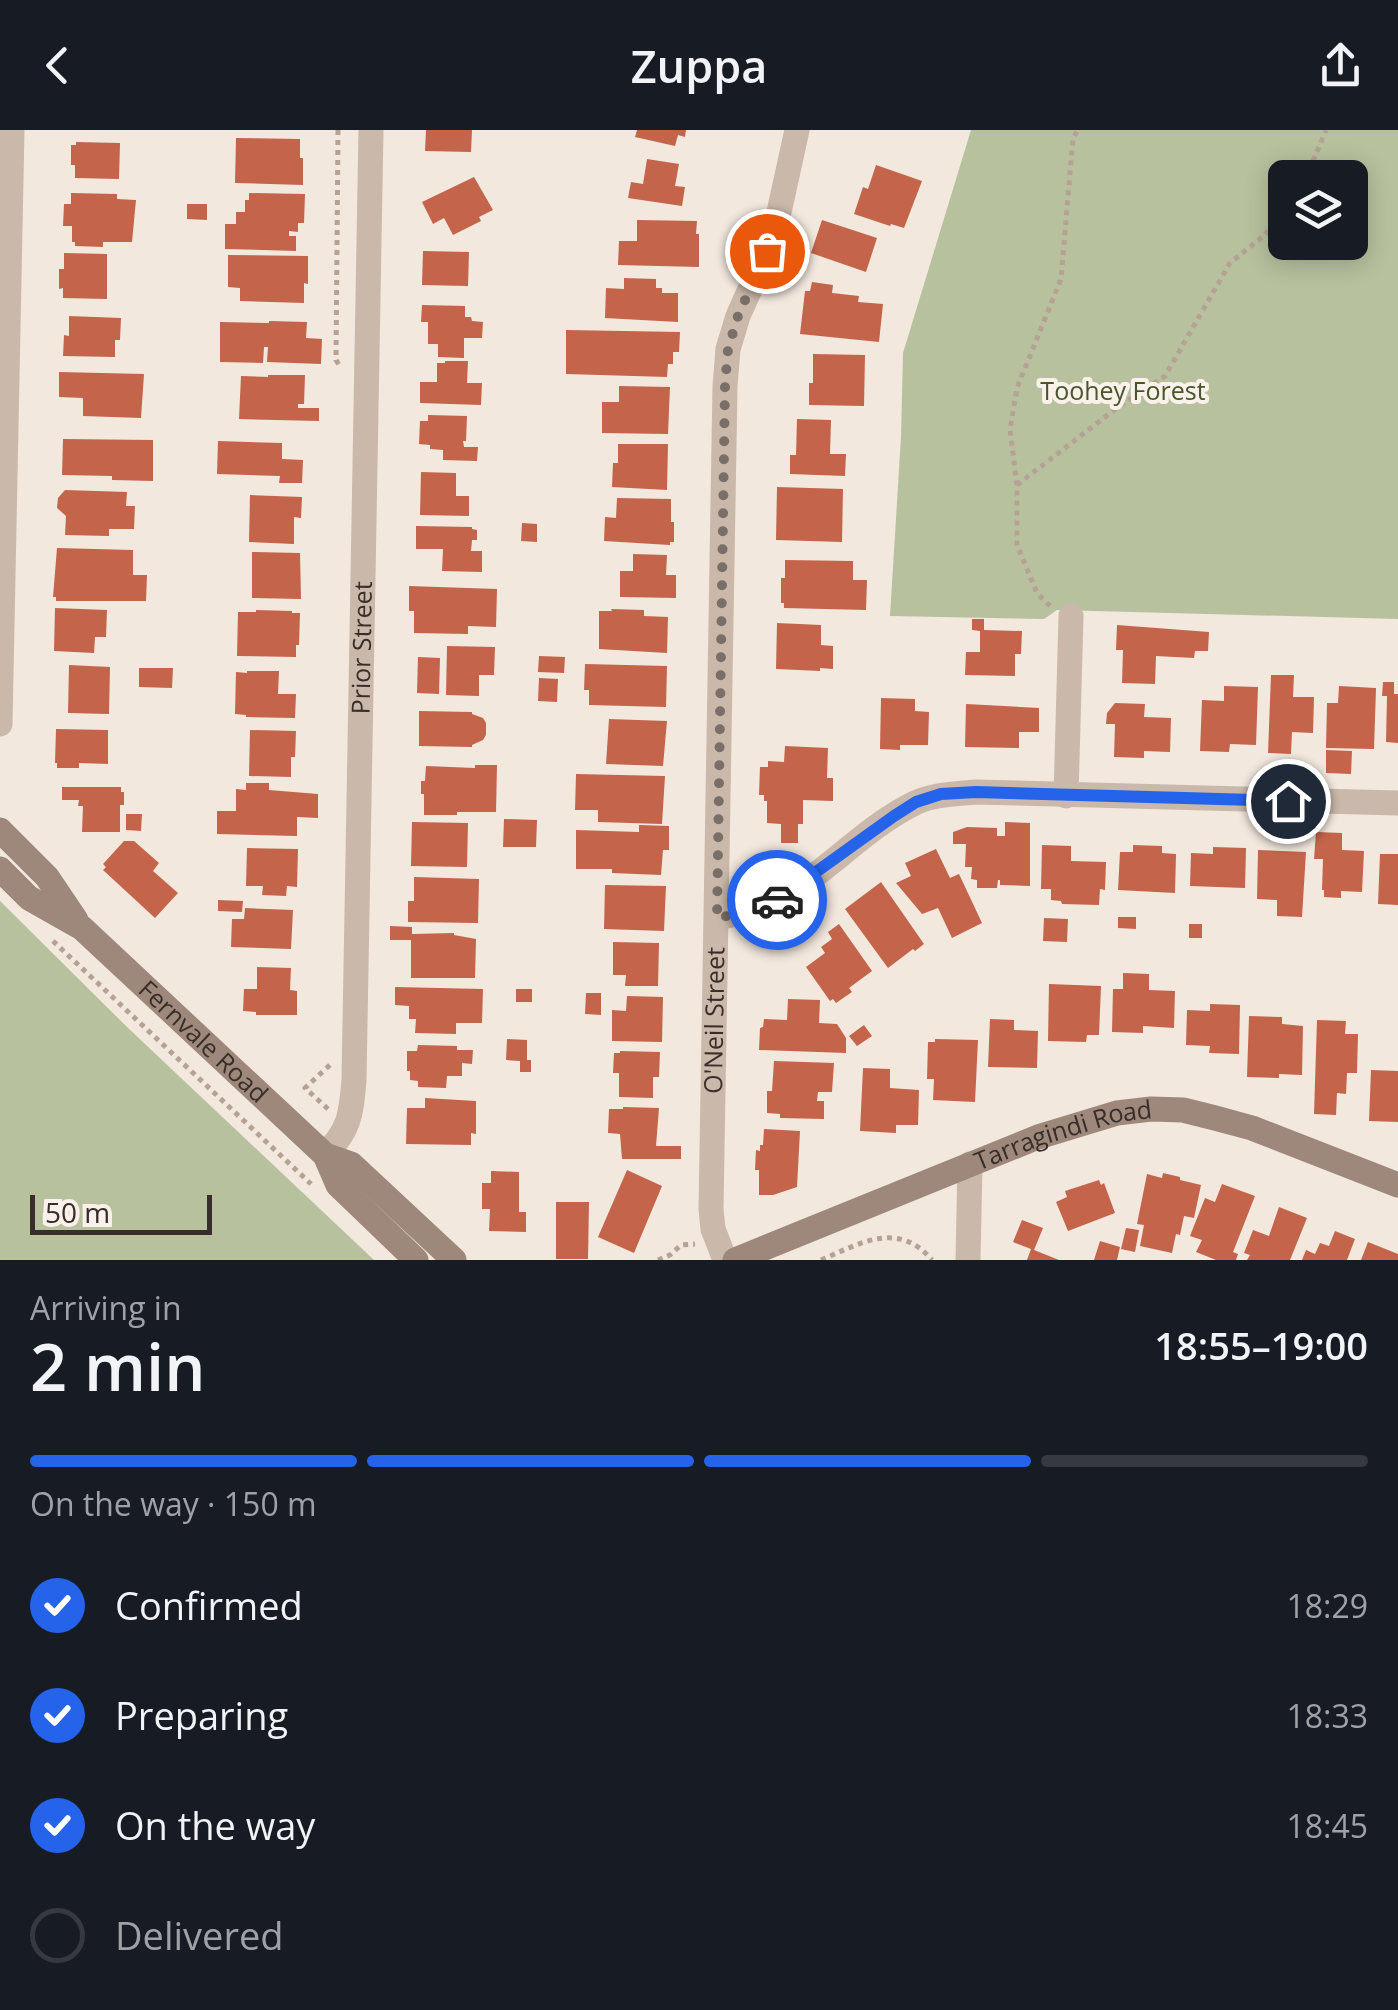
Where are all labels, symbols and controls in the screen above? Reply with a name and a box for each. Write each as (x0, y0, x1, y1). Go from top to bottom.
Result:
text: Zuppa (631, 35, 767, 96)
icon: back (30, 38, 85, 93)
icon: share (1313, 38, 1368, 93)
map controls (1268, 160, 1368, 260)
button: layers (1268, 160, 1368, 260)
pin (725, 209, 810, 294)
icon: bag (740, 224, 795, 279)
park label: Toohey Forest (1040, 373, 1206, 407)
street label: Prior Street (343, 581, 379, 715)
pin (1246, 759, 1331, 844)
icon: home (1261, 774, 1316, 829)
courier (727, 850, 827, 950)
icon: car (750, 873, 805, 928)
street label: O'Neil Street (695, 947, 731, 1094)
street label: Fernvale Road (132, 972, 276, 1110)
street label: Tarragindi Road (969, 1091, 1154, 1177)
scale bar (30, 1190, 212, 1234)
text: 50 m (45, 1193, 110, 1231)
text: Arriving in (30, 1286, 182, 1329)
text: 18:55–19:00 (1154, 1319, 1368, 1371)
text: 2 min (30, 1322, 205, 1410)
text: On the way · 150 m (30, 1482, 317, 1525)
icon: check (30, 1578, 85, 1633)
text: Confirmed (115, 1579, 303, 1631)
text: 18:29 (1286, 1584, 1368, 1627)
icon: check (30, 1688, 85, 1743)
text: Preparing (115, 1689, 288, 1741)
text: 18:33 (1286, 1694, 1368, 1737)
icon: check (30, 1798, 85, 1853)
text: On the way (115, 1799, 315, 1851)
text: 18:45 (1286, 1804, 1368, 1847)
text: Delivered (115, 1909, 284, 1961)

